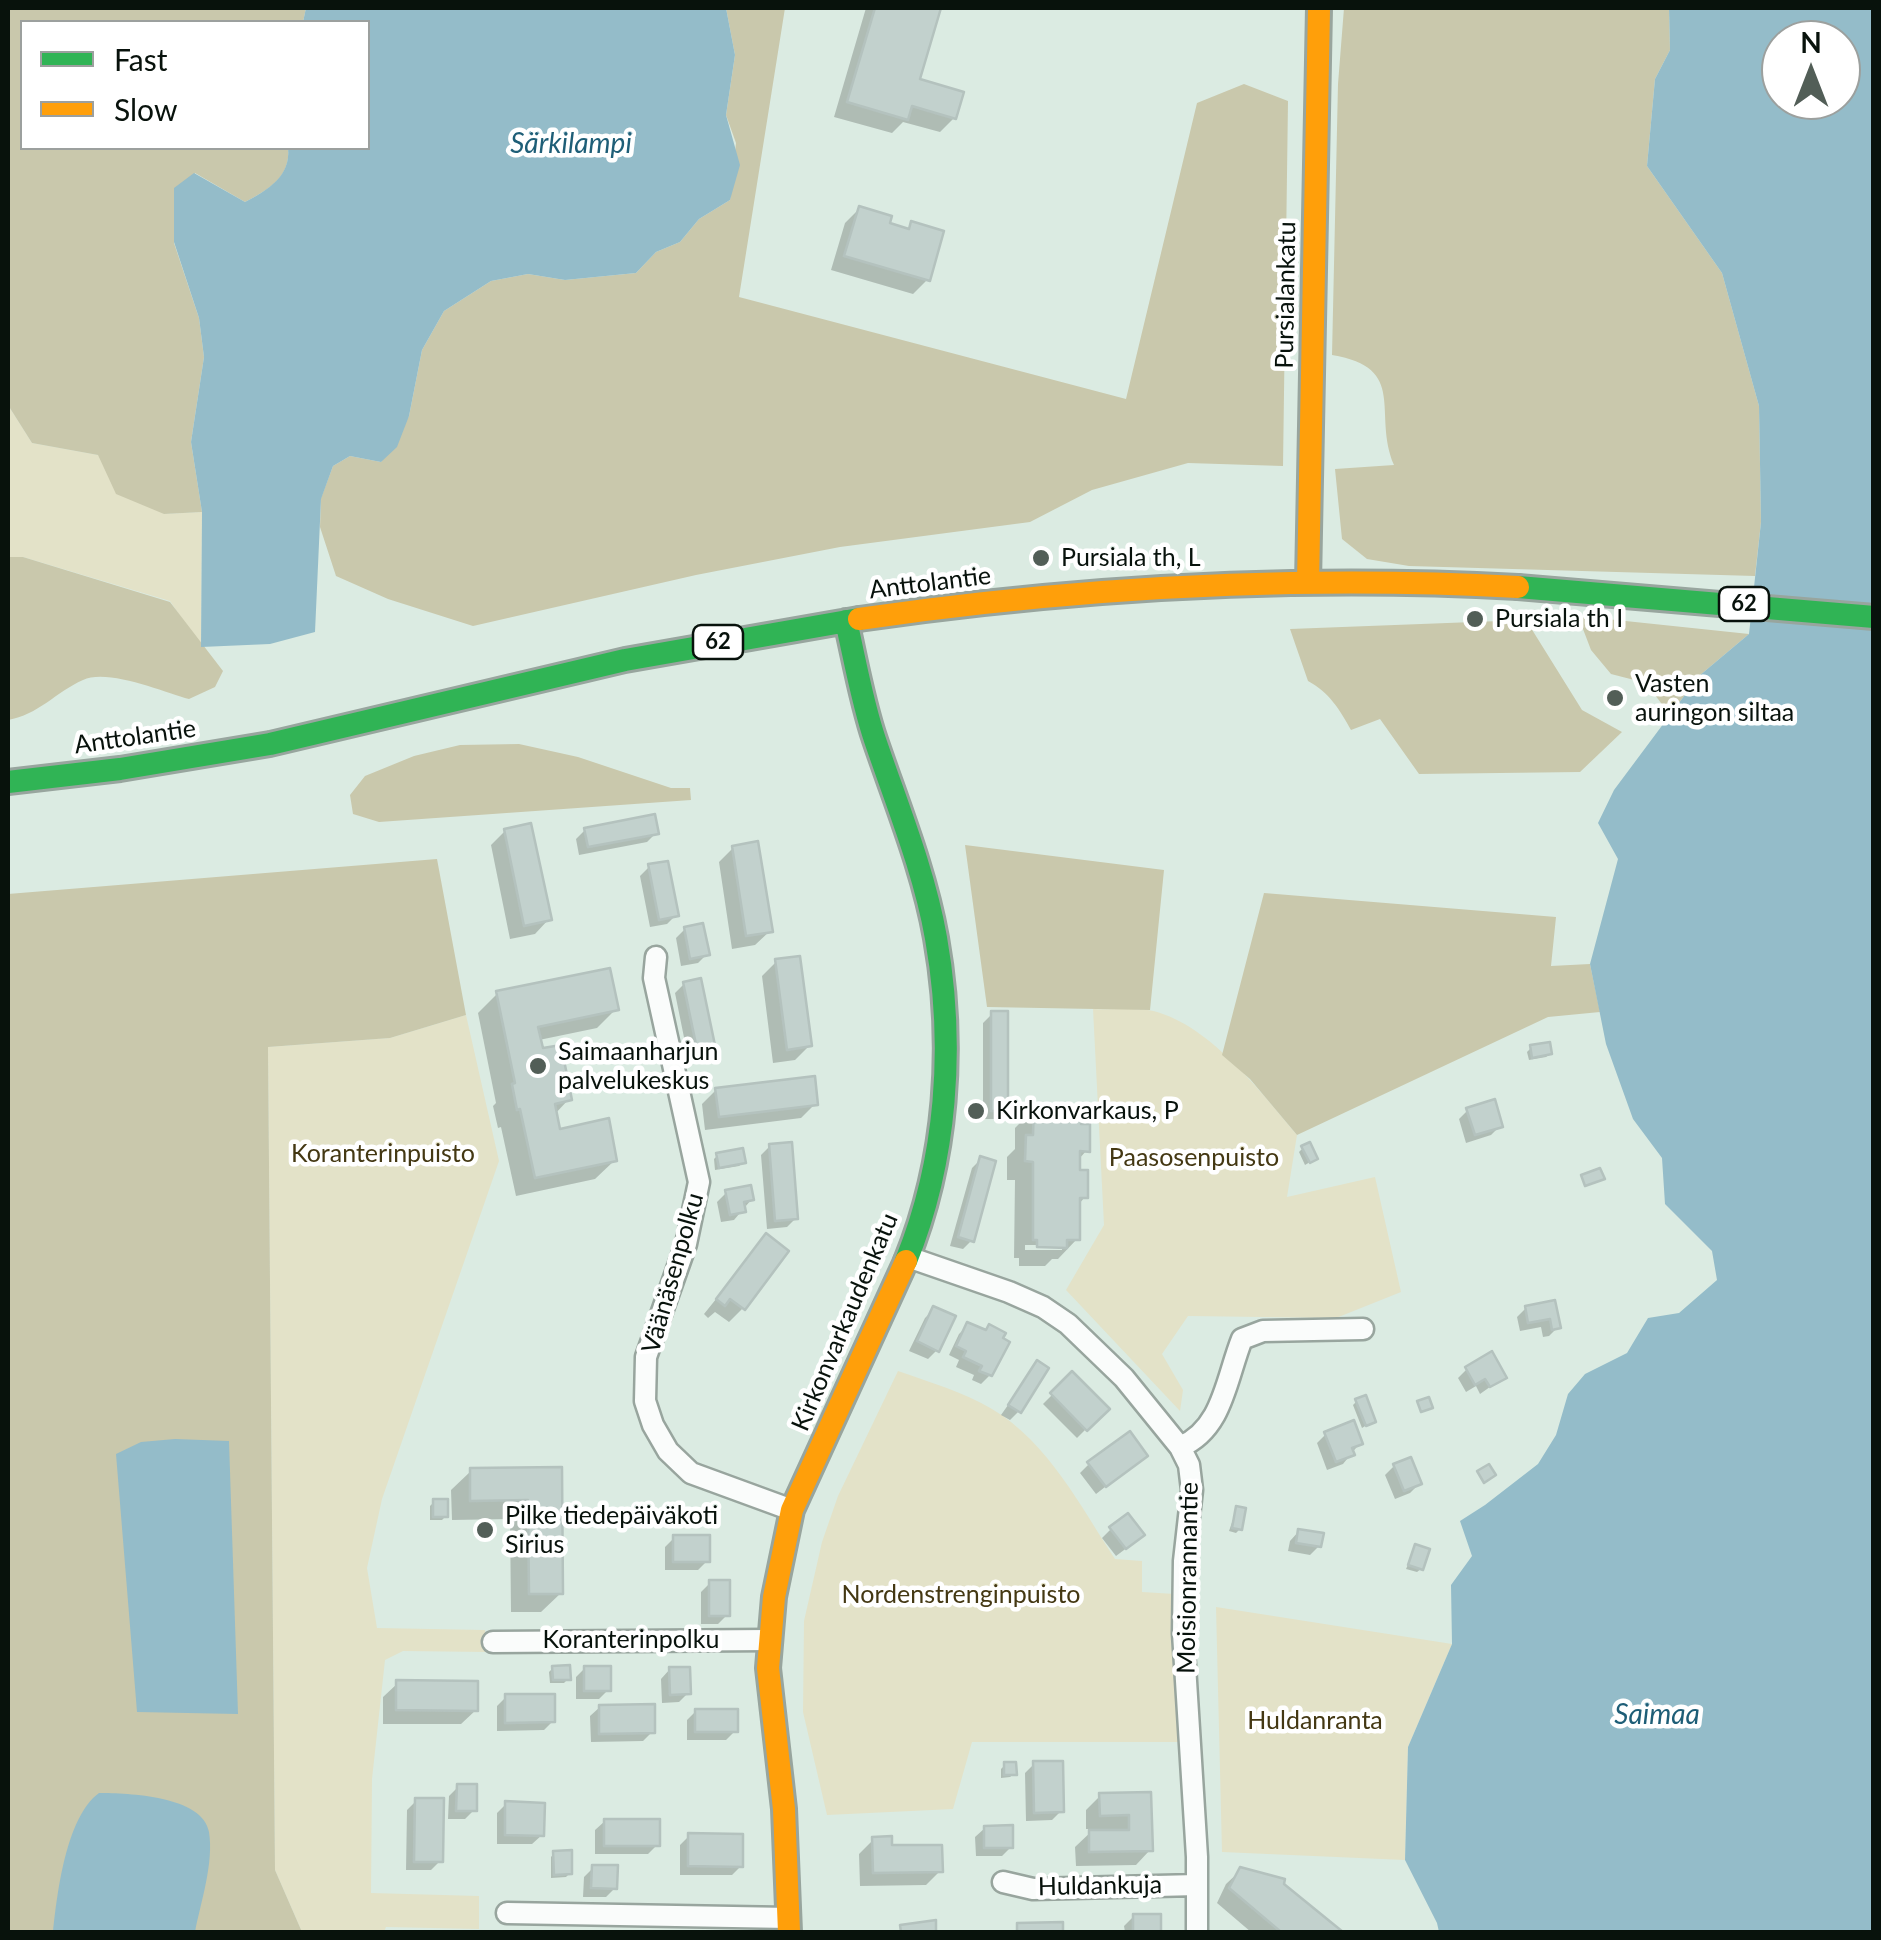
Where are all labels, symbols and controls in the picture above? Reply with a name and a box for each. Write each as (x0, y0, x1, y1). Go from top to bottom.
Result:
legend (20, 20, 370, 150)
north arrow (1761, 20, 1861, 120)
text: N (1800, 25, 1822, 59)
text: Fast (114, 41, 168, 77)
text: Slow (114, 91, 177, 127)
water label: Särkilampi (510, 127, 632, 161)
street label: Pursialankatu (1270, 221, 1302, 369)
place label: Pursiala th, L (1061, 543, 1201, 573)
marker: Pursiala th, L (1030, 547, 1052, 569)
street label: Anttolantie (867, 561, 993, 605)
road number: 62 (1719, 587, 1769, 621)
place label: Pursiala th I (1495, 604, 1623, 634)
marker: Pursiala th I (1464, 608, 1486, 630)
road number: 62 (693, 625, 743, 659)
place label: Vasten auringon siltaa (1635, 669, 1794, 728)
marker: Vasten auringon siltaa (1604, 687, 1626, 709)
street label: Anttolantie (72, 714, 198, 760)
place label: Saimaanharjun palvelukeskus (558, 1037, 719, 1096)
marker: Saimaanharjun palvelukeskus (527, 1055, 549, 1077)
place label: Kirkonvarkaus, P (996, 1096, 1179, 1126)
marker: Kirkonvarkaus, P (965, 1100, 987, 1122)
park label: Koranterinpuisto (291, 1139, 475, 1169)
park label: Paasosenpuisto (1109, 1143, 1279, 1173)
street label: Väänäsenpolku (636, 1189, 710, 1357)
street label: Kirkonvarkaudenkatu (786, 1209, 904, 1435)
street label: Moisionrannantie (1171, 1482, 1205, 1674)
place label: Pilke tiedepäiväkoti Sirius (505, 1501, 718, 1560)
marker: Pilke tiedepäiväkoti Sirius (474, 1519, 496, 1541)
park label: Nordenstrenginpuisto (842, 1580, 1080, 1610)
street label: Koranterinpolku (543, 1625, 719, 1655)
water label: Saimaa (1614, 1698, 1700, 1732)
park label: Huldanranta (1247, 1706, 1383, 1736)
street label: Huldankuja (1038, 1870, 1162, 1902)

